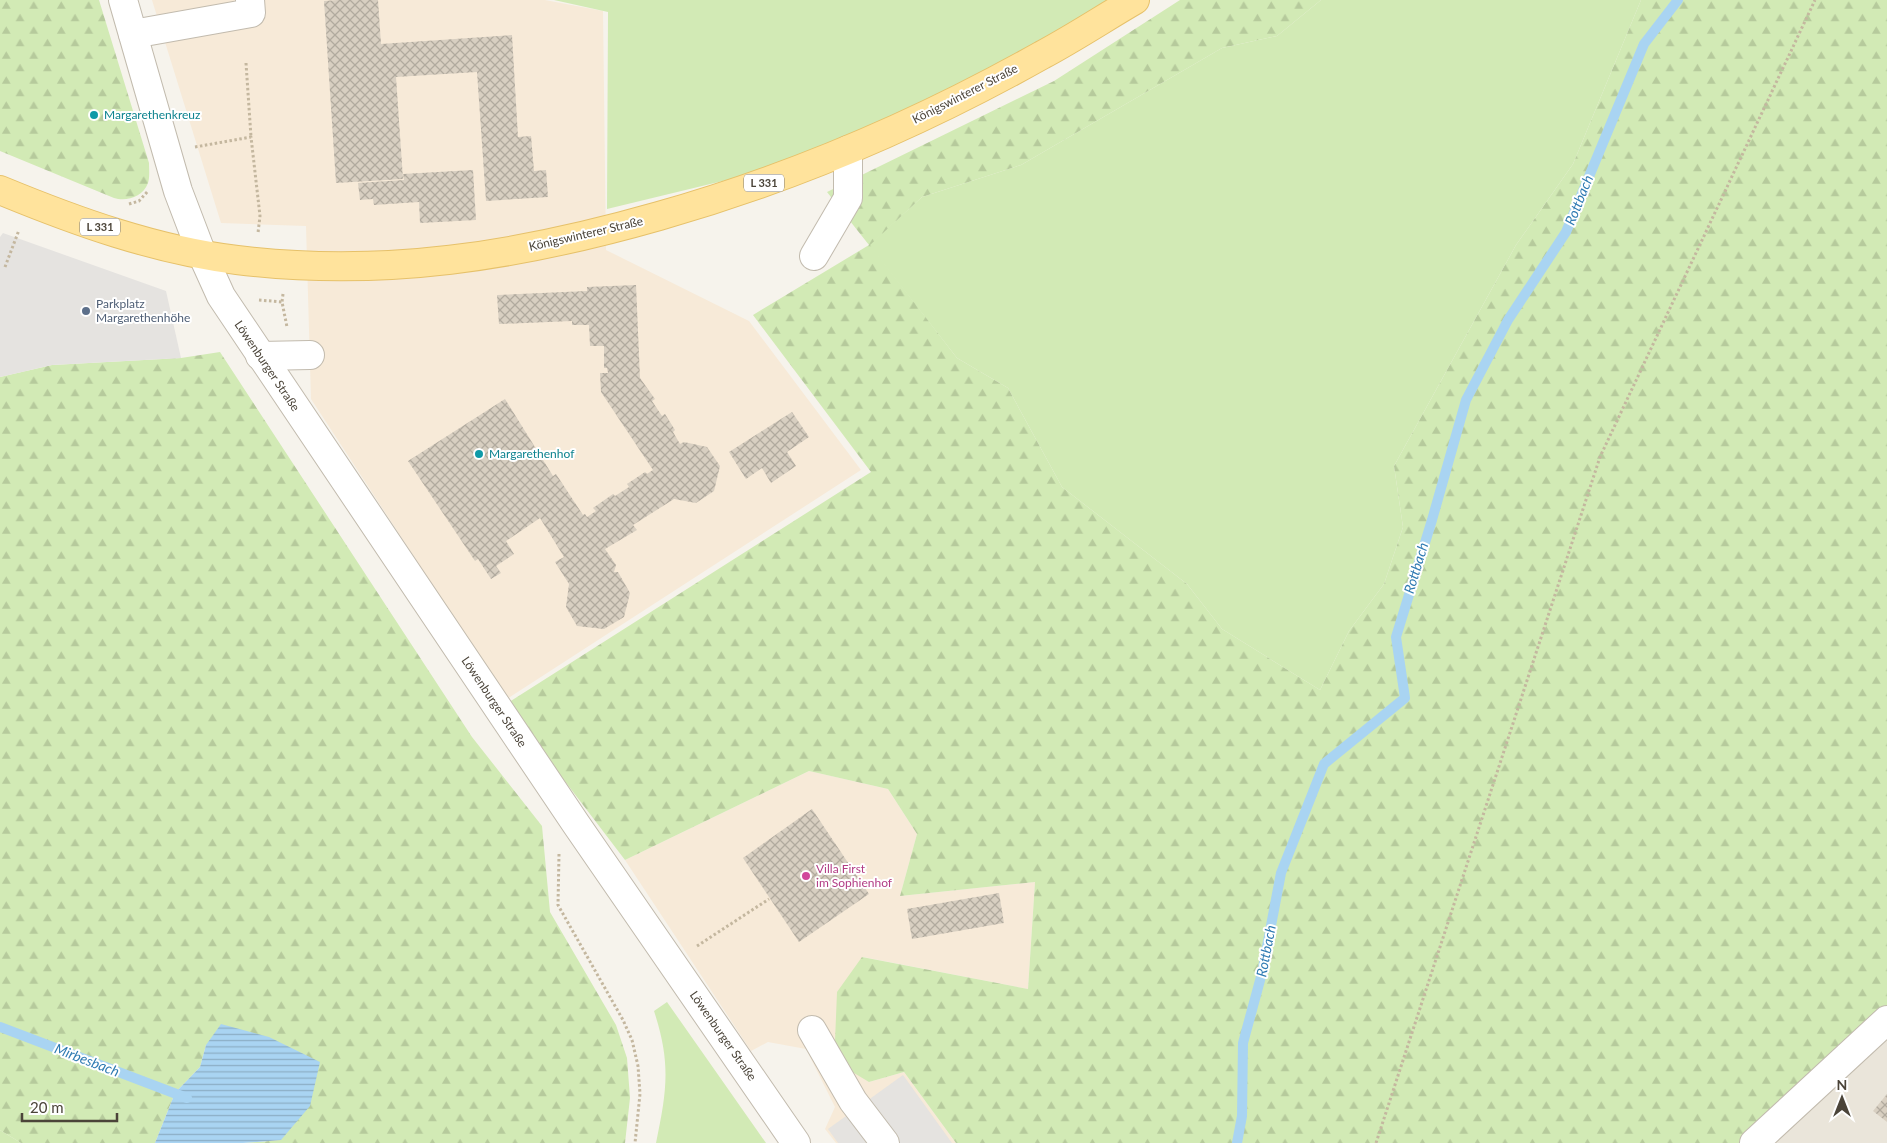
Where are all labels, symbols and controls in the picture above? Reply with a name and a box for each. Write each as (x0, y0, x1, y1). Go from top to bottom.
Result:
street label: Königswinterer Straße (909, 60, 1020, 127)
place label: Margarethenkreuz (104, 107, 201, 122)
marker: Margarethenkreuz (88, 109, 100, 121)
water label: Rottbach (1561, 172, 1596, 227)
road number: L 331 (744, 174, 784, 192)
street label: Königswinterer Straße (527, 213, 644, 254)
road number: L 331 (80, 218, 120, 236)
place label: Parkplatz Margarethenhöhe (96, 296, 190, 325)
marker: Parkplatz Margarethenhöhe (80, 305, 92, 317)
street label: Löwenburger Straße (232, 318, 303, 414)
place label: Margarethenhof (489, 446, 575, 461)
marker: Margarethenhof (473, 448, 485, 460)
water label: Rottbach (1400, 540, 1431, 595)
street label: Löwenburger Straße (459, 654, 530, 750)
place label: Villa First im Sophienhof (816, 861, 893, 890)
marker: Villa First im Sophienhof (800, 870, 812, 882)
water label: Rottbach (1252, 924, 1279, 978)
street label: Löwenburger Straße (687, 988, 760, 1084)
water label: Mirbesbach (52, 1039, 122, 1080)
north arrow (1817, 1073, 1867, 1123)
text: N (1837, 1076, 1847, 1093)
scale bar (22, 1090, 118, 1122)
text: 20 m (30, 1098, 64, 1116)

